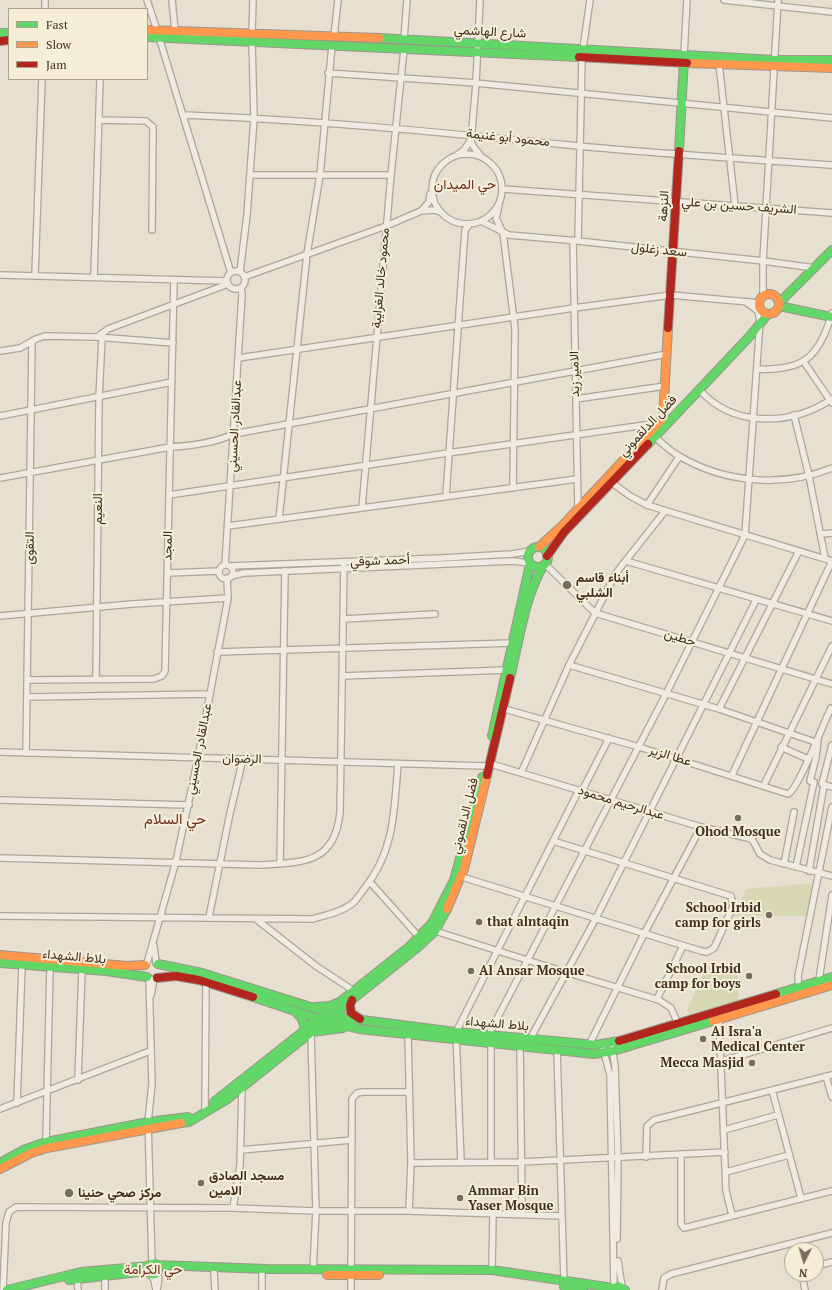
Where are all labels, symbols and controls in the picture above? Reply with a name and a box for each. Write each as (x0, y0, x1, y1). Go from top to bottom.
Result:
legend (8, 8, 148, 80)
text: Fast (46, 17, 68, 32)
street label: شارع الهاشمي (454, 22, 526, 42)
text: Slow (46, 37, 71, 52)
text: Jam (46, 57, 67, 72)
street label: محمود أبو غنيمة (465, 126, 551, 150)
district label: حي الميدان (434, 177, 496, 193)
street label: النزهة (655, 190, 673, 222)
street label: الشريف حسين بن علي (681, 194, 797, 218)
street label: محمود خالد الغرايبة (369, 227, 393, 329)
street label: سعد زغلول (630, 239, 688, 261)
street label: الامير زيد (567, 351, 583, 397)
street label: عبدالقادر الحسيني (225, 379, 245, 473)
street label: فضل الدلقموني (616, 392, 680, 460)
street label: النعيم (90, 493, 106, 525)
street label: التقوى (22, 531, 38, 565)
street label: المجد (160, 531, 176, 561)
street label: أحمد شوقي (350, 552, 410, 570)
place label: أبناء قاسم الشلبي (576, 570, 629, 601)
marker: أبناء قاسم الشلبي (561, 579, 573, 591)
street label: حطين (662, 626, 698, 650)
street label: عبدالقادر الحسيني (182, 702, 216, 796)
street label: عطا الزير (647, 742, 693, 770)
street label: الرضوان (222, 751, 262, 767)
street label: فضل الدلقموني (448, 776, 482, 856)
street label: عبدالرحيم محمود (576, 783, 666, 823)
district label: حي السلام (144, 811, 206, 829)
marker: Ohod Mosque (733, 813, 743, 823)
place label: Ohod Mosque (695, 824, 781, 840)
place label: School Irbid camp for girls (675, 900, 761, 931)
marker: School Irbid camp for girls (764, 910, 774, 920)
place label: that alntaqin (487, 914, 569, 930)
marker: that alntaqin (474, 917, 484, 927)
street label: بلاط الشهداء (42, 946, 106, 968)
place label: School Irbid camp for boys (655, 961, 741, 992)
place label: Al Ansar Mosque (479, 963, 585, 979)
marker: Al Ansar Mosque (466, 966, 476, 976)
marker: School Irbid camp for boys (744, 971, 754, 981)
street label: بلاط الشهداء (465, 1013, 529, 1035)
place label: Al Isra'a Medical Center (711, 1024, 805, 1055)
marker: Al Isra'a Medical Center (698, 1034, 708, 1044)
place label: Mecca Masjid (660, 1055, 744, 1071)
marker: Mecca Masjid (747, 1058, 757, 1068)
place label: مسجد الصادق الامين (209, 1168, 284, 1199)
marker: مسجد الصادق الامين (196, 1178, 206, 1188)
place label: Ammar Bin Yaser Mosque (468, 1183, 554, 1214)
place label: مركز صحي حنينا (78, 1185, 161, 1201)
marker: مركز صحي حنينا (63, 1187, 75, 1199)
marker: Ammar Bin Yaser Mosque (455, 1193, 465, 1203)
north arrow (784, 1242, 824, 1282)
district label: حي الكرامة (124, 1262, 182, 1278)
text: N (798, 1266, 808, 1280)

